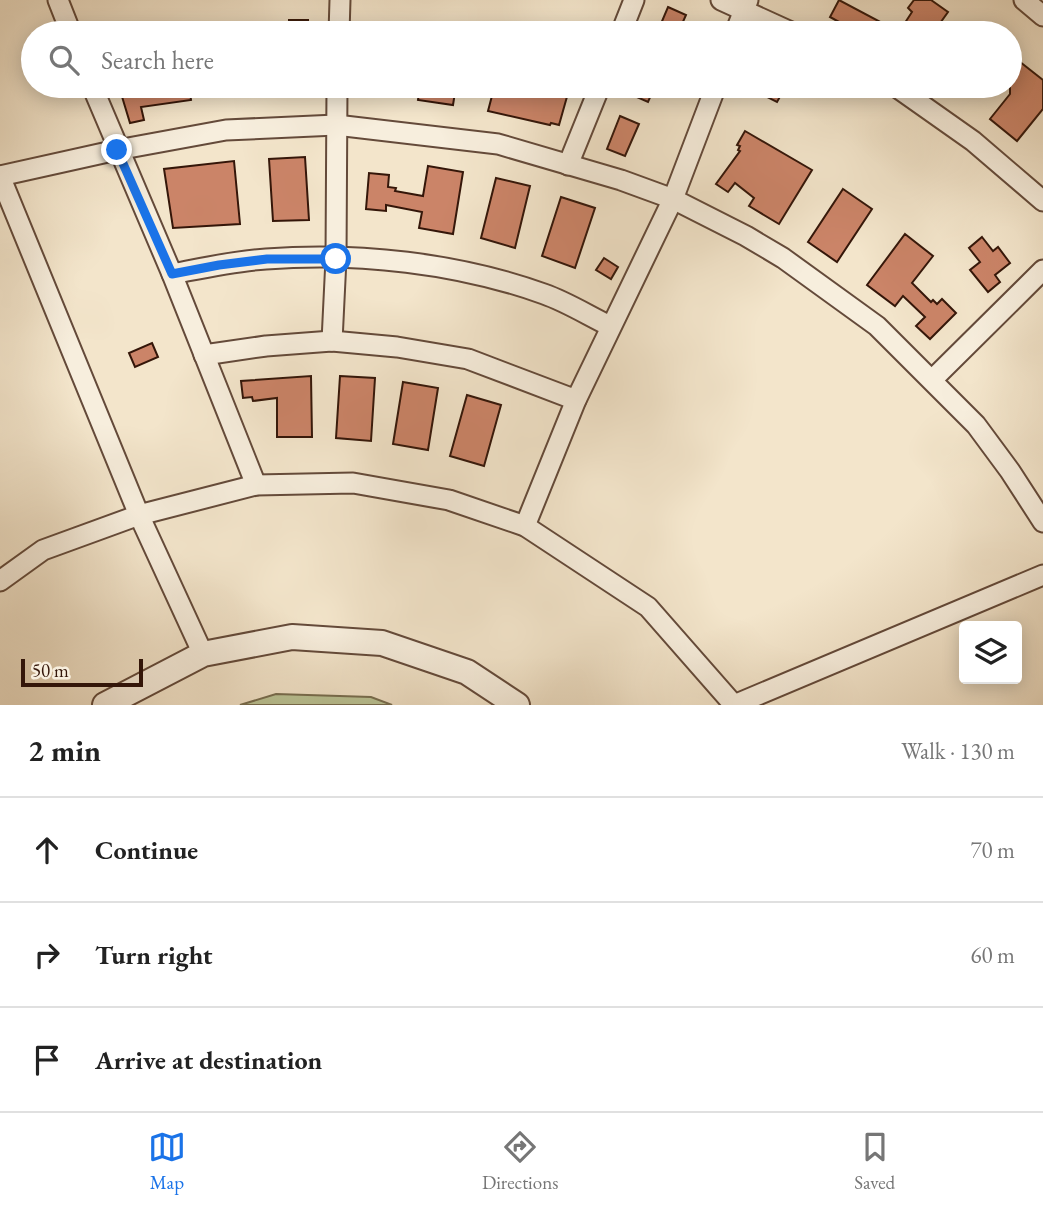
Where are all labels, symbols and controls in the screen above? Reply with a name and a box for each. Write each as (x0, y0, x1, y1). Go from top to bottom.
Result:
search box (21, 21, 1022, 98)
icon: search (45, 41, 83, 79)
text: Search here (101, 43, 214, 77)
route end (101, 134, 132, 165)
route start (320, 243, 351, 274)
map controls (959, 621, 1022, 684)
button: layers (959, 621, 1022, 684)
scale bar (21, 656, 144, 688)
text: 50 m (32, 658, 69, 683)
text: 2 min (28, 731, 101, 770)
text: Walk · 130 m (901, 736, 1015, 766)
icon: ahead (28, 831, 66, 869)
text: Continue (95, 833, 198, 867)
text: 70 m (970, 835, 1015, 865)
icon: right (28, 936, 66, 974)
text: Turn right (95, 938, 213, 972)
text: 60 m (970, 940, 1015, 970)
icon: arrive (28, 1041, 66, 1079)
text: Arrive at destination (95, 1043, 322, 1077)
tab: Map (148, 1128, 186, 1195)
tab: Directions (482, 1128, 558, 1195)
tab: Saved (854, 1128, 895, 1195)

